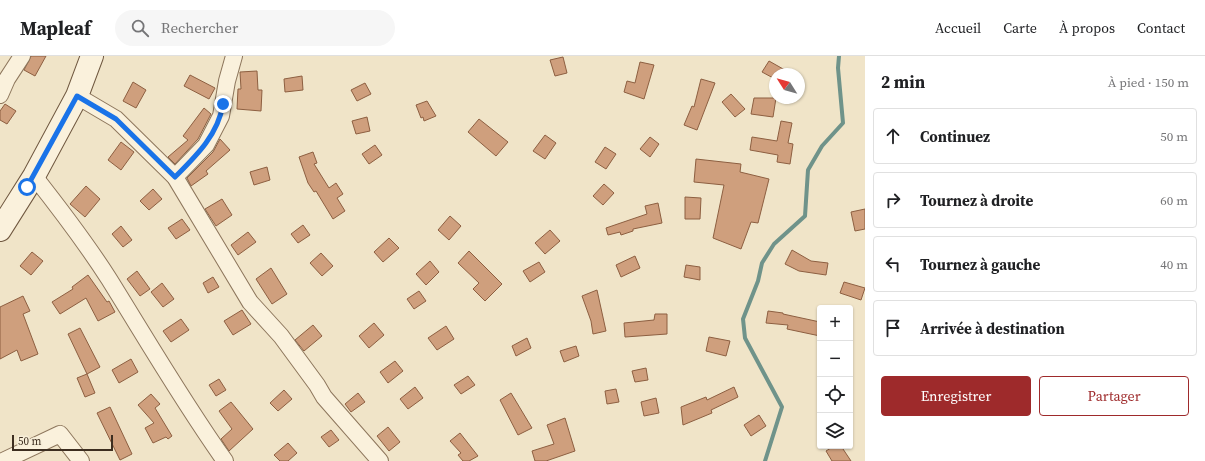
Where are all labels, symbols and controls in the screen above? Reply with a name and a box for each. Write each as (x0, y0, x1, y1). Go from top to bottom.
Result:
search box (115, 10, 395, 46)
text: Mapleaf (20, 15, 91, 41)
icon: search (129, 17, 151, 39)
text: Rechercher (161, 17, 238, 38)
text: Accueil (935, 18, 981, 38)
text: Carte (1003, 18, 1037, 38)
text: À propos (1059, 18, 1115, 38)
text: Contact (1137, 18, 1185, 38)
north arrow (769, 68, 805, 104)
text: 2 min (881, 70, 925, 94)
text: À pied · 150 m (1108, 74, 1189, 91)
route end (214, 95, 232, 113)
icon: ahead (882, 125, 904, 147)
text: Continuez (920, 126, 990, 147)
text: 50 m (1160, 128, 1188, 145)
route start (18, 178, 36, 196)
icon: right (882, 189, 904, 211)
text: Tournez à droite (920, 190, 1033, 211)
text: 60 m (1160, 192, 1188, 209)
icon: left (882, 253, 904, 275)
text: Tournez à gauche (920, 254, 1040, 275)
text: 40 m (1160, 256, 1188, 273)
map controls (817, 305, 853, 449)
button: + (817, 305, 853, 341)
icon: arrive (882, 317, 904, 339)
text: Arrivée à destination (920, 318, 1065, 339)
button: − (817, 341, 853, 377)
button: Enregistrer (881, 376, 1031, 416)
button: Partager (1039, 376, 1189, 416)
button: locate (817, 377, 853, 413)
button: layers (817, 413, 853, 449)
scale bar (12, 433, 113, 452)
text: 50 m (18, 434, 41, 449)

